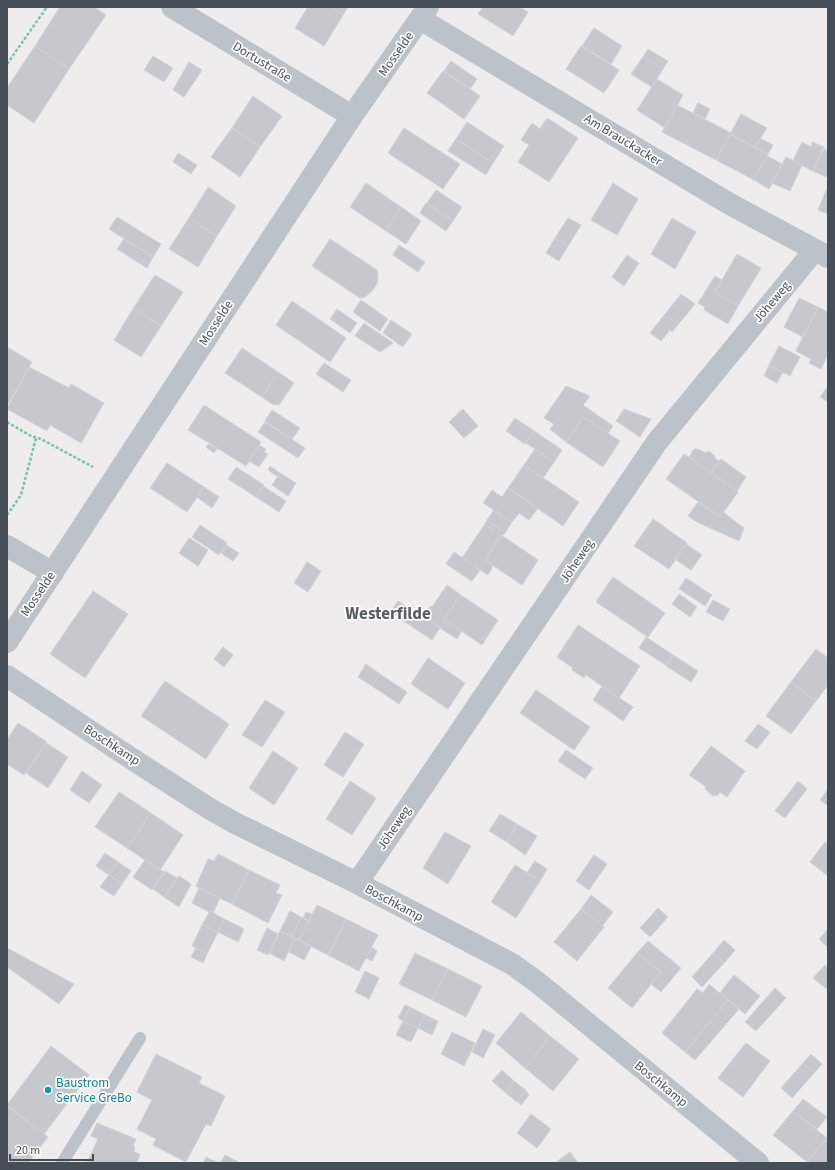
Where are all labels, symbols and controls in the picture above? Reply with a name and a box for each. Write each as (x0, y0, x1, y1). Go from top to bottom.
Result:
street label: Mosselde (374, 28, 418, 80)
street label: Dortustraße (229, 37, 295, 87)
street label: Am Brauckacker (581, 110, 666, 171)
street label: Jöheweg (749, 277, 795, 327)
street label: Mosselde (195, 297, 237, 349)
street label: Jöheweg (556, 535, 598, 586)
street label: Mosselde (16, 568, 60, 620)
district label: Westerfilde (345, 602, 431, 626)
street label: Boschkamp (80, 720, 144, 770)
street label: Jöheweg (373, 802, 415, 853)
street label: Boschkamp (362, 880, 426, 926)
street label: Boschkamp (630, 1057, 692, 1111)
place label: Baustrom Service GreBo (56, 1074, 132, 1107)
marker: Baustrom Service GreBo (43, 1085, 53, 1095)
scale bar (10, 1136, 93, 1162)
text: 20 m (16, 1142, 40, 1159)

